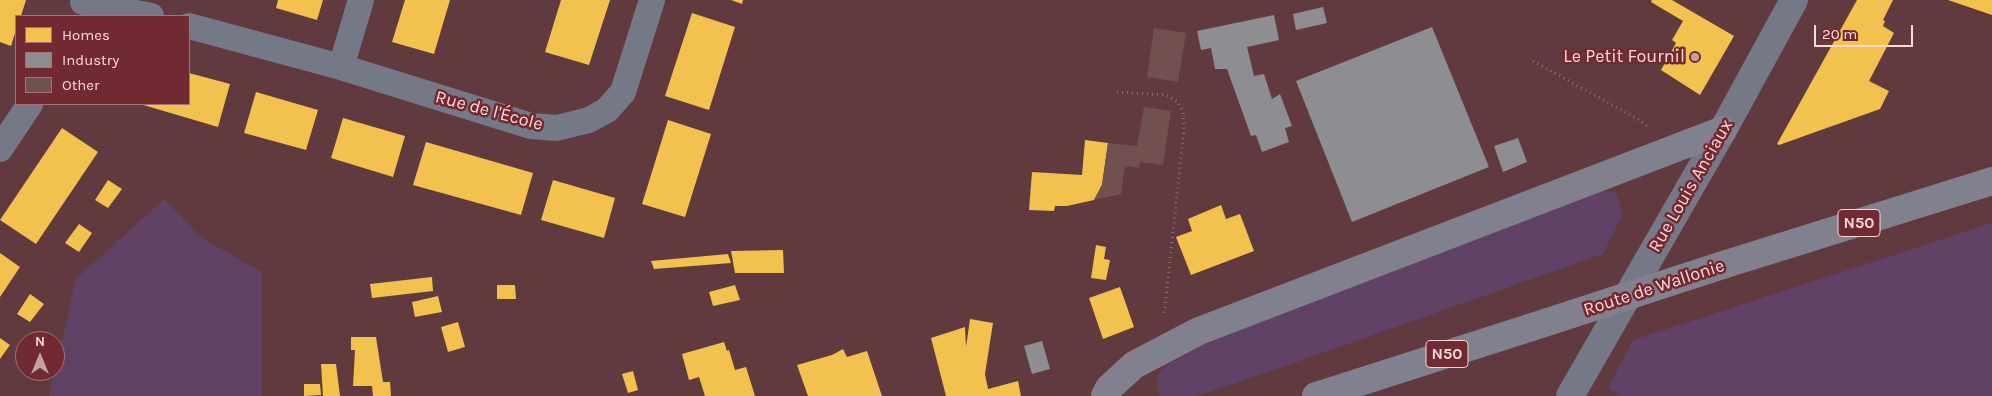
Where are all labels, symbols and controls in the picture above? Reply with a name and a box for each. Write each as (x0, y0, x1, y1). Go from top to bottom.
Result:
legend (15, 15, 190, 105)
scale bar (1817, 15, 1916, 47)
text: 20 m (1822, 25, 1857, 43)
text: Homes (62, 26, 110, 44)
place label: Le Petit Fournil (1563, 46, 1685, 68)
text: Industry (62, 51, 119, 69)
marker: Le Petit Fournil (1689, 51, 1701, 63)
text: Other (62, 76, 100, 94)
street label: Rue de l'École (433, 86, 545, 136)
street label: Rue Louis Anciaux (1644, 116, 1738, 256)
road number: N50 (1838, 210, 1880, 237)
street label: Route de Wallonie (1581, 255, 1727, 321)
north arrow (15, 331, 65, 381)
text: N (35, 333, 45, 350)
road number: N50 (1426, 340, 1468, 368)

